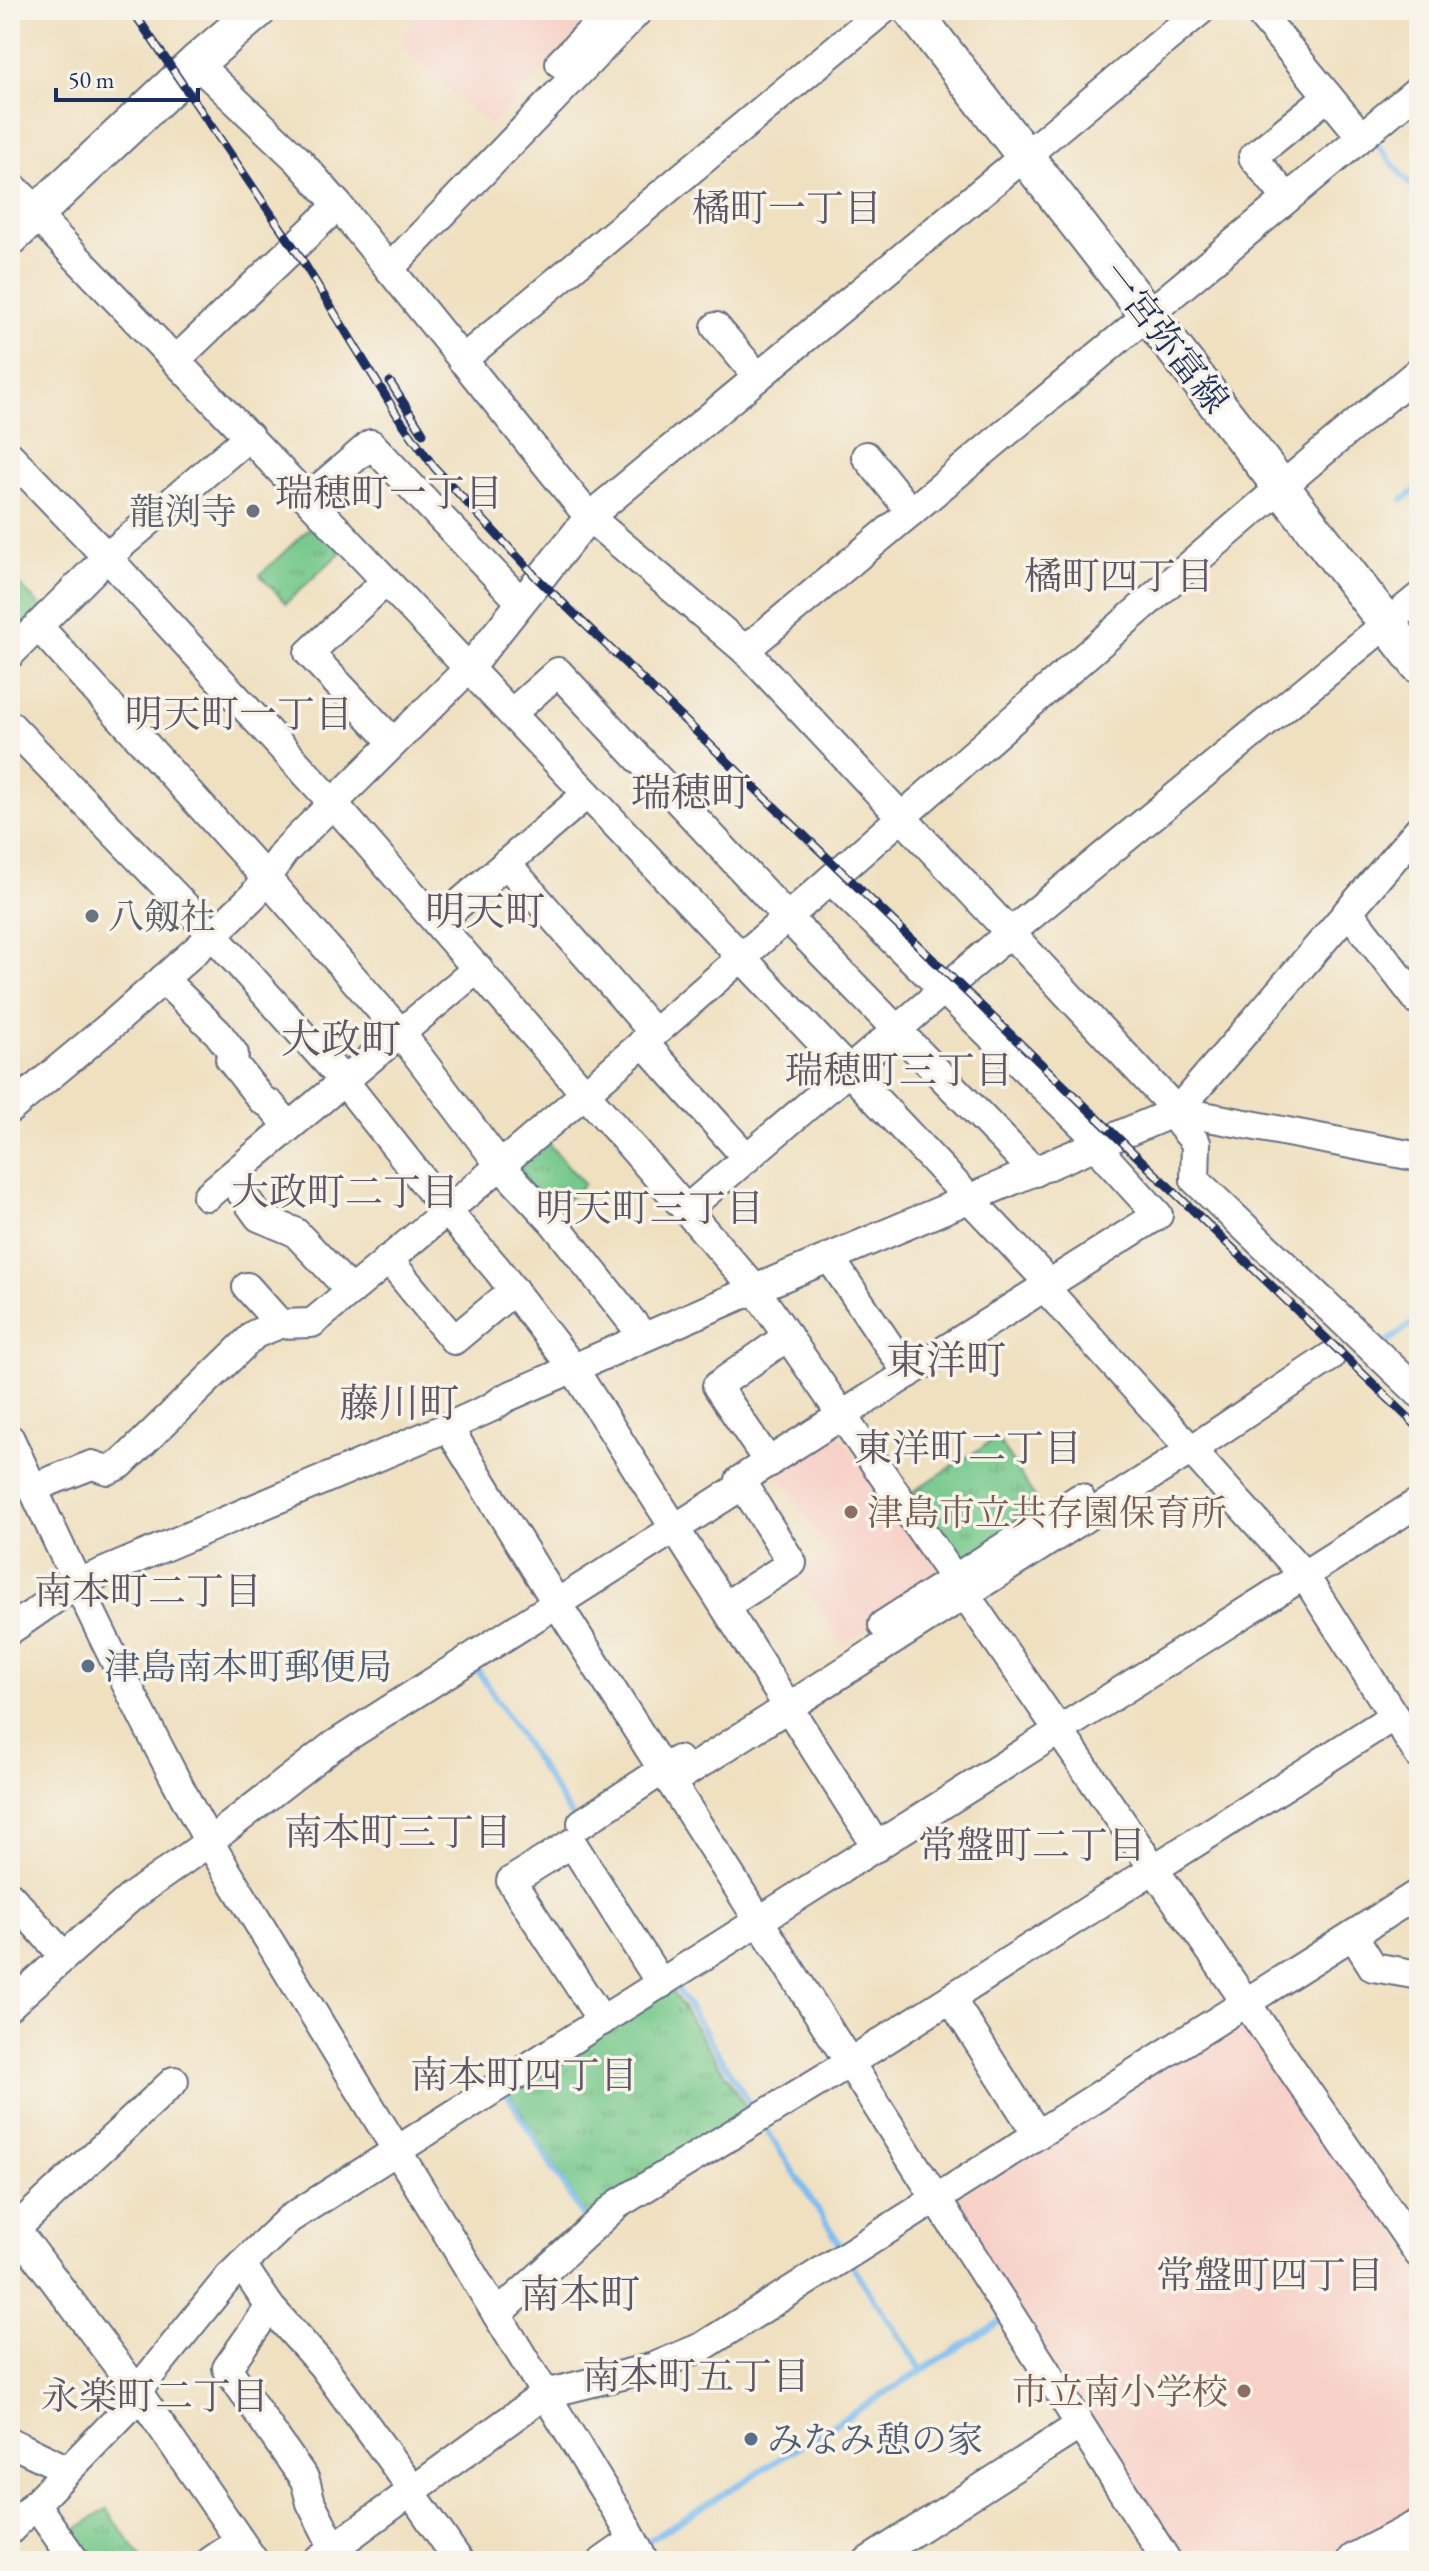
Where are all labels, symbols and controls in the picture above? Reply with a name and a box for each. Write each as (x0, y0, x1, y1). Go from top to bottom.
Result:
scale bar (56, 52, 198, 102)
text: 50 m (68, 64, 115, 95)
district label: 橘町一丁目 (692, 183, 882, 232)
street label: 一宮弥富線 (1092, 252, 1240, 423)
district label: 瑞穂町一丁目 (275, 468, 503, 517)
place label: 龍渕寺 (129, 488, 237, 535)
marker: 龍渕寺 (244, 502, 262, 520)
district label: 橘町四丁目 (1024, 551, 1214, 600)
district label: 明天町一丁目 (125, 689, 353, 738)
district label: 瑞穂町 (631, 766, 751, 818)
district label: 明天町 (425, 885, 545, 937)
place label: 八剱社 (108, 893, 216, 940)
marker: 八剱社 (83, 907, 101, 925)
district label: 大政町 (281, 1013, 401, 1065)
district label: 瑞穂町三丁目 (785, 1045, 1013, 1094)
district label: 大政町二丁目 (231, 1167, 459, 1216)
district label: 明天町三丁目 (536, 1183, 764, 1232)
district label: 東洋町 (886, 1334, 1006, 1386)
district label: 藤川町 (339, 1377, 459, 1429)
district label: 東洋町二丁目 (854, 1423, 1082, 1472)
place label: 津島市立共存園保育所 (867, 1489, 1227, 1536)
marker: 津島市立共存園保育所 (842, 1503, 860, 1521)
district label: 南本町二丁目 (34, 1566, 262, 1615)
place label: 津島南本町郵便局 (104, 1643, 392, 1690)
marker: 津島南本町郵便局 (79, 1657, 97, 1675)
district label: 南本町三丁目 (284, 1807, 512, 1856)
district label: 常盤町二丁目 (918, 1820, 1146, 1869)
district label: 南本町四丁目 (410, 2050, 638, 2099)
district label: 常盤町四丁目 (1156, 2250, 1384, 2299)
district label: 南本町 (520, 2268, 640, 2320)
district label: 南本町五丁目 (582, 2351, 810, 2400)
place label: 市立南小学校 (1012, 2368, 1228, 2415)
district label: 永楽町二丁目 (41, 2371, 269, 2420)
marker: 市立南小学校 (1235, 2382, 1253, 2400)
place label: みなみ憩の家 (767, 2416, 983, 2463)
marker: みなみ憩の家 (742, 2430, 760, 2448)

